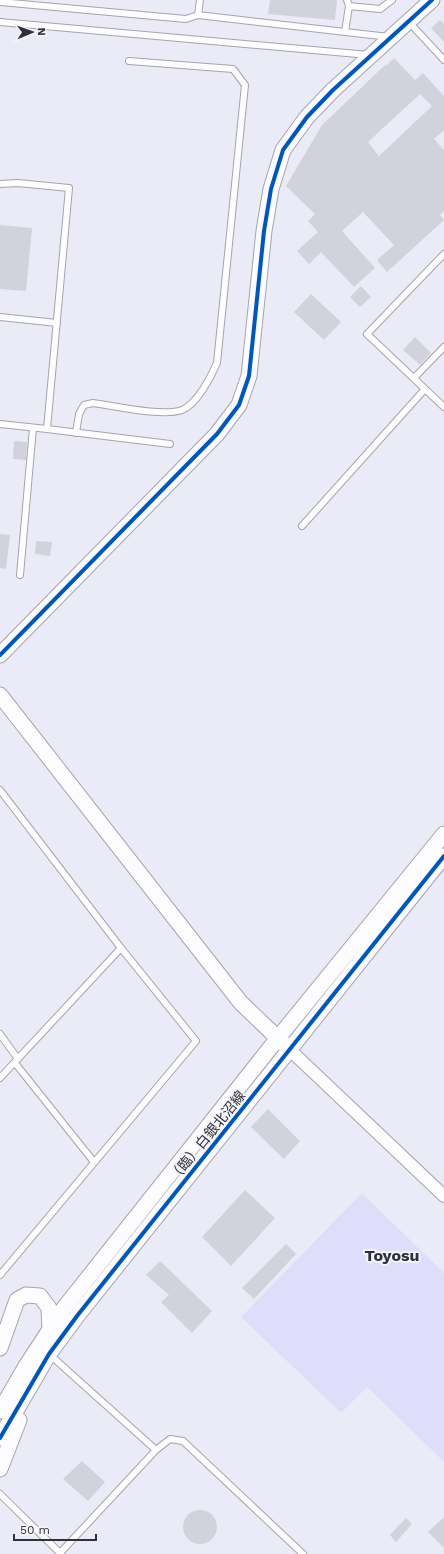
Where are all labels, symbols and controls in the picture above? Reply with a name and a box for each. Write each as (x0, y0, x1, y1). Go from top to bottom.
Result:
north arrow (12, 12, 52, 52)
text: N (35, 27, 48, 36)
street label: （臨）白銀北沼線 (166, 1087, 248, 1185)
district label: Toyosu (365, 1246, 420, 1265)
scale bar (14, 1516, 96, 1542)
text: 50 m (20, 1523, 50, 1537)

